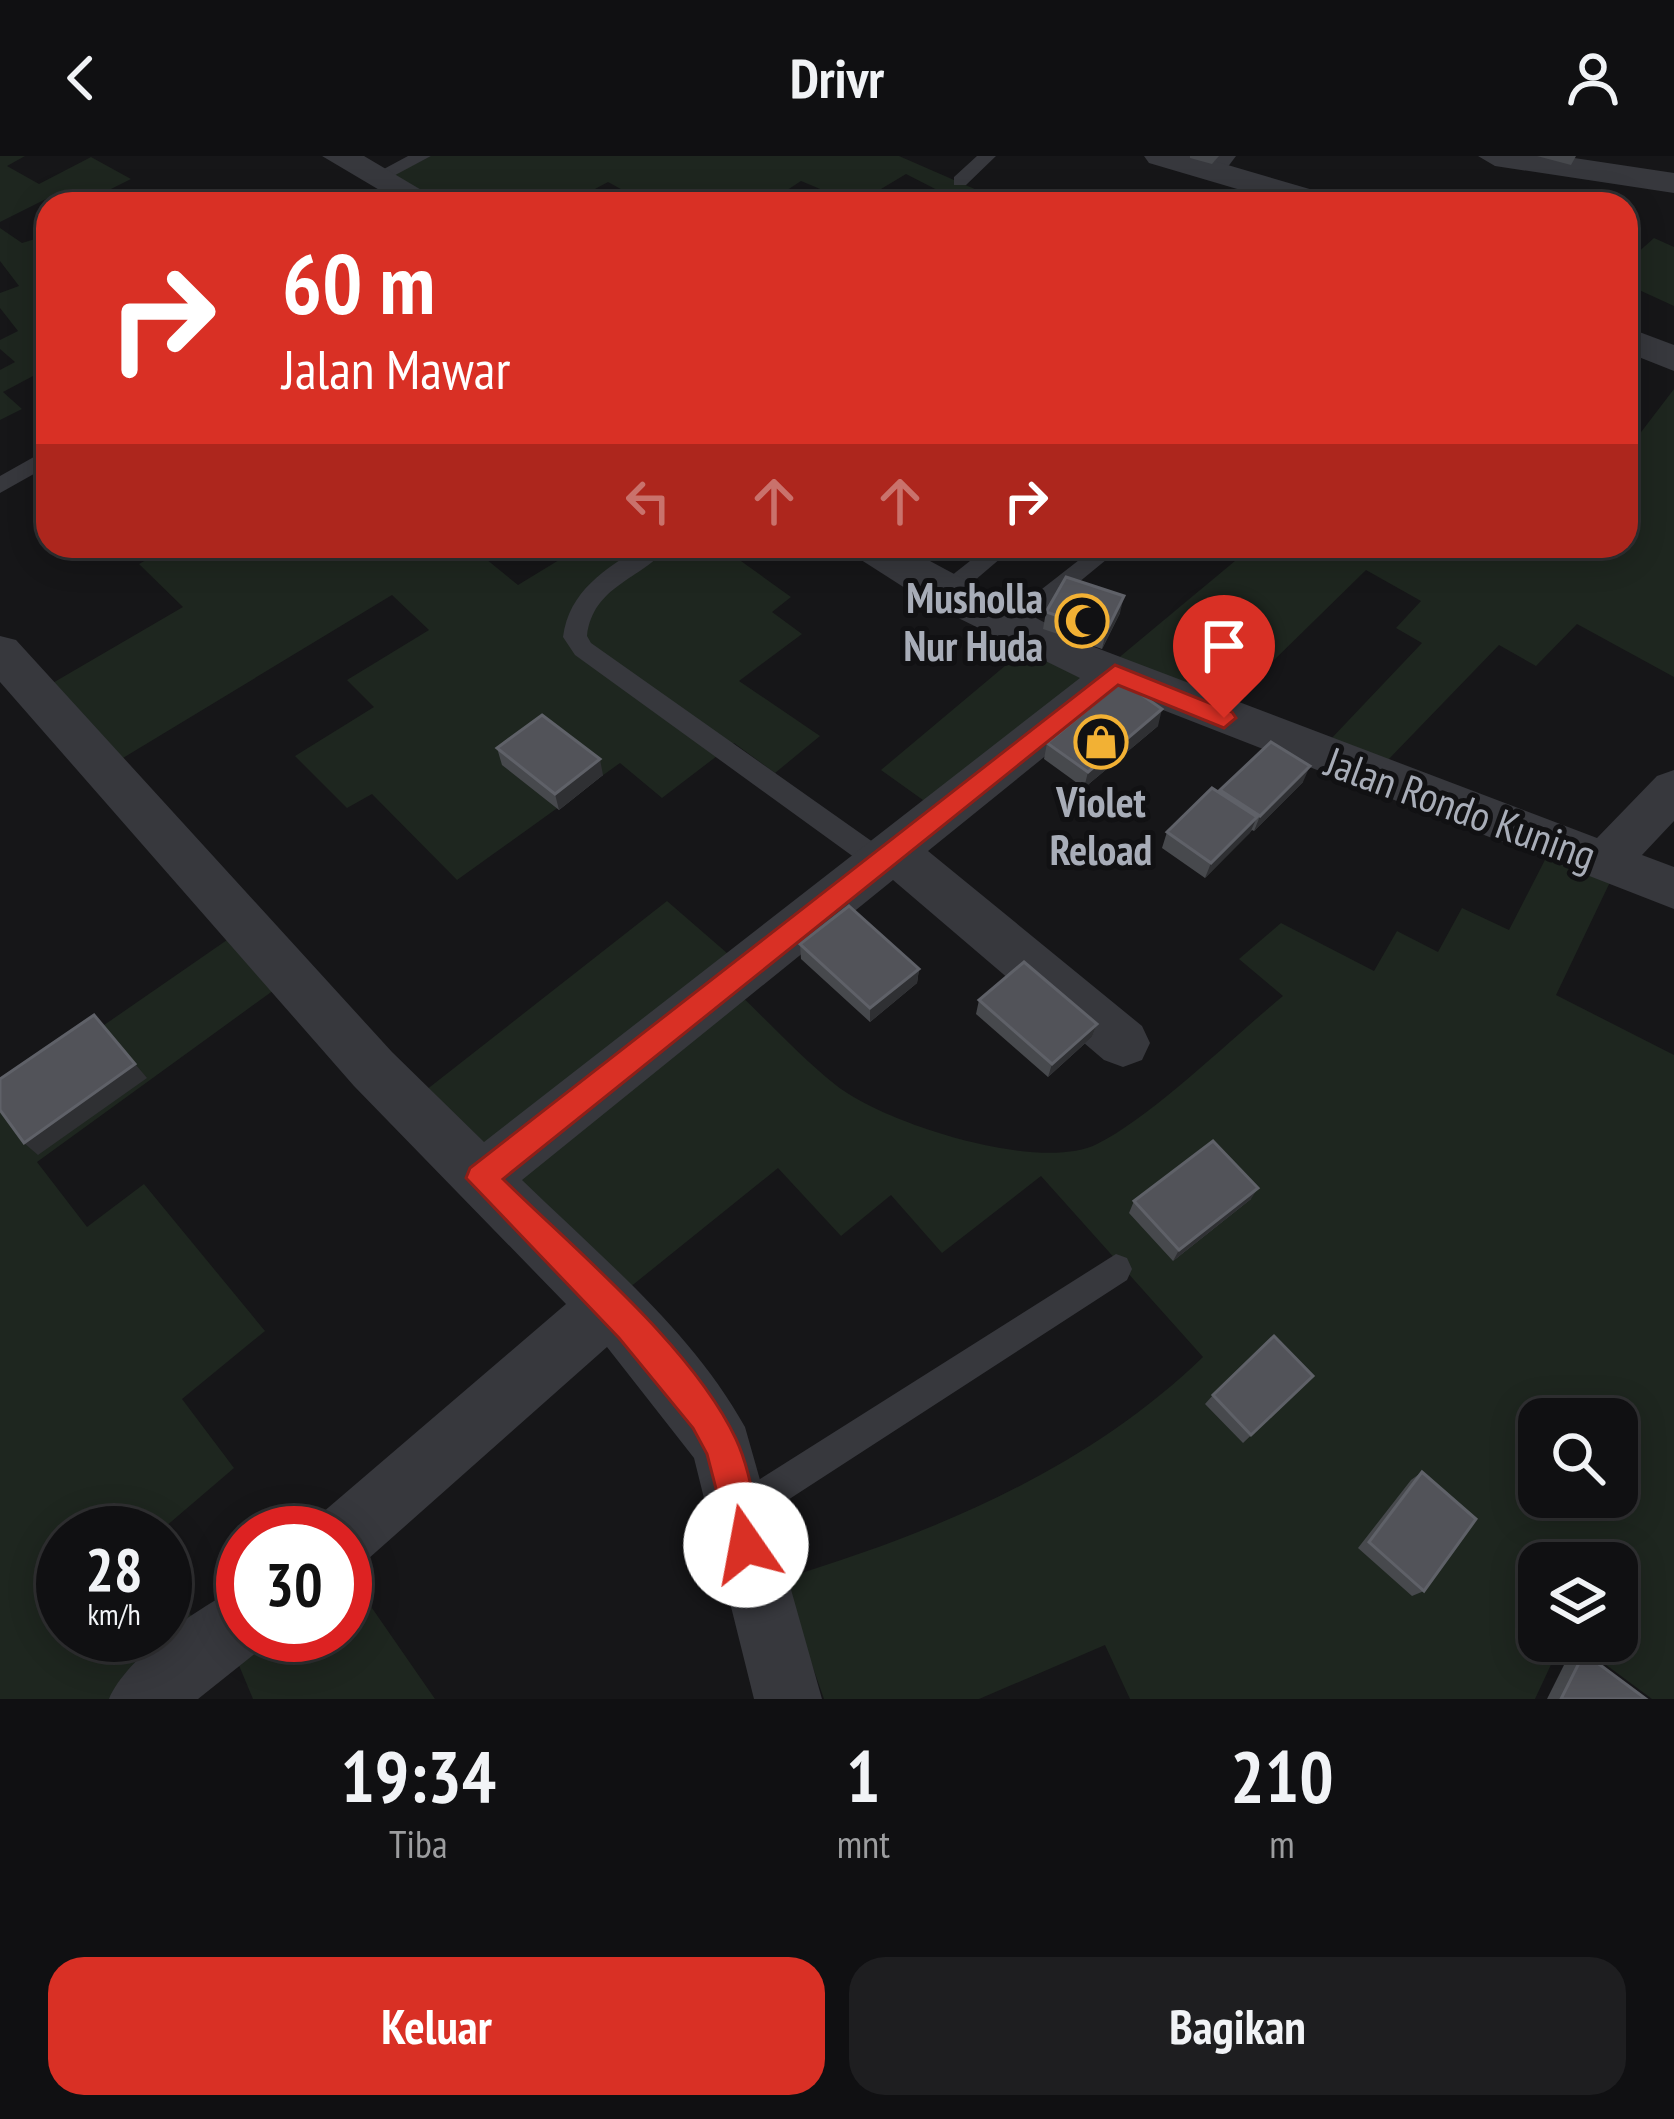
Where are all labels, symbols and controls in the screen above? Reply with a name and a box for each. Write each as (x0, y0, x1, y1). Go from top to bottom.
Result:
text: Drivr (790, 43, 884, 113)
icon: back (48, 45, 114, 111)
icon: person (1560, 45, 1626, 111)
text: 60 m (282, 228, 435, 337)
icon: right (84, 240, 240, 396)
text: Jalan Mawar (282, 334, 510, 404)
icon: left (615, 468, 681, 534)
icon: ahead (741, 468, 807, 534)
icon: ahead (867, 468, 933, 534)
icon: right (993, 468, 1059, 534)
place label: Musholla Nur Huda (904, 570, 1043, 673)
mosque icon: Musholla Nur Huda (1054, 593, 1110, 649)
pin (1173, 595, 1275, 718)
icon: arrive (1191, 613, 1257, 679)
shop icon: Violet Reload (1073, 714, 1129, 770)
street label: Jalan Rondo Kuning (1317, 733, 1604, 882)
place label: Violet Reload (1050, 774, 1152, 877)
map controls (1518, 1398, 1638, 1662)
button: search (1518, 1398, 1638, 1518)
position arrow (683, 1482, 809, 1608)
speed limit sign: 30 (216, 1506, 372, 1662)
text: 28 (85, 1530, 143, 1608)
button: layers (1518, 1542, 1638, 1662)
text: km/h (87, 1594, 141, 1633)
text: 19:34 (340, 1729, 496, 1822)
text: 1 (846, 1729, 880, 1822)
text: 210 (1230, 1729, 1334, 1822)
text: Tiba (389, 1818, 448, 1869)
text: mnt (837, 1818, 890, 1869)
text: m (1269, 1818, 1295, 1869)
button: Keluar (48, 1957, 825, 2095)
button: Bagikan (849, 1957, 1626, 2095)

